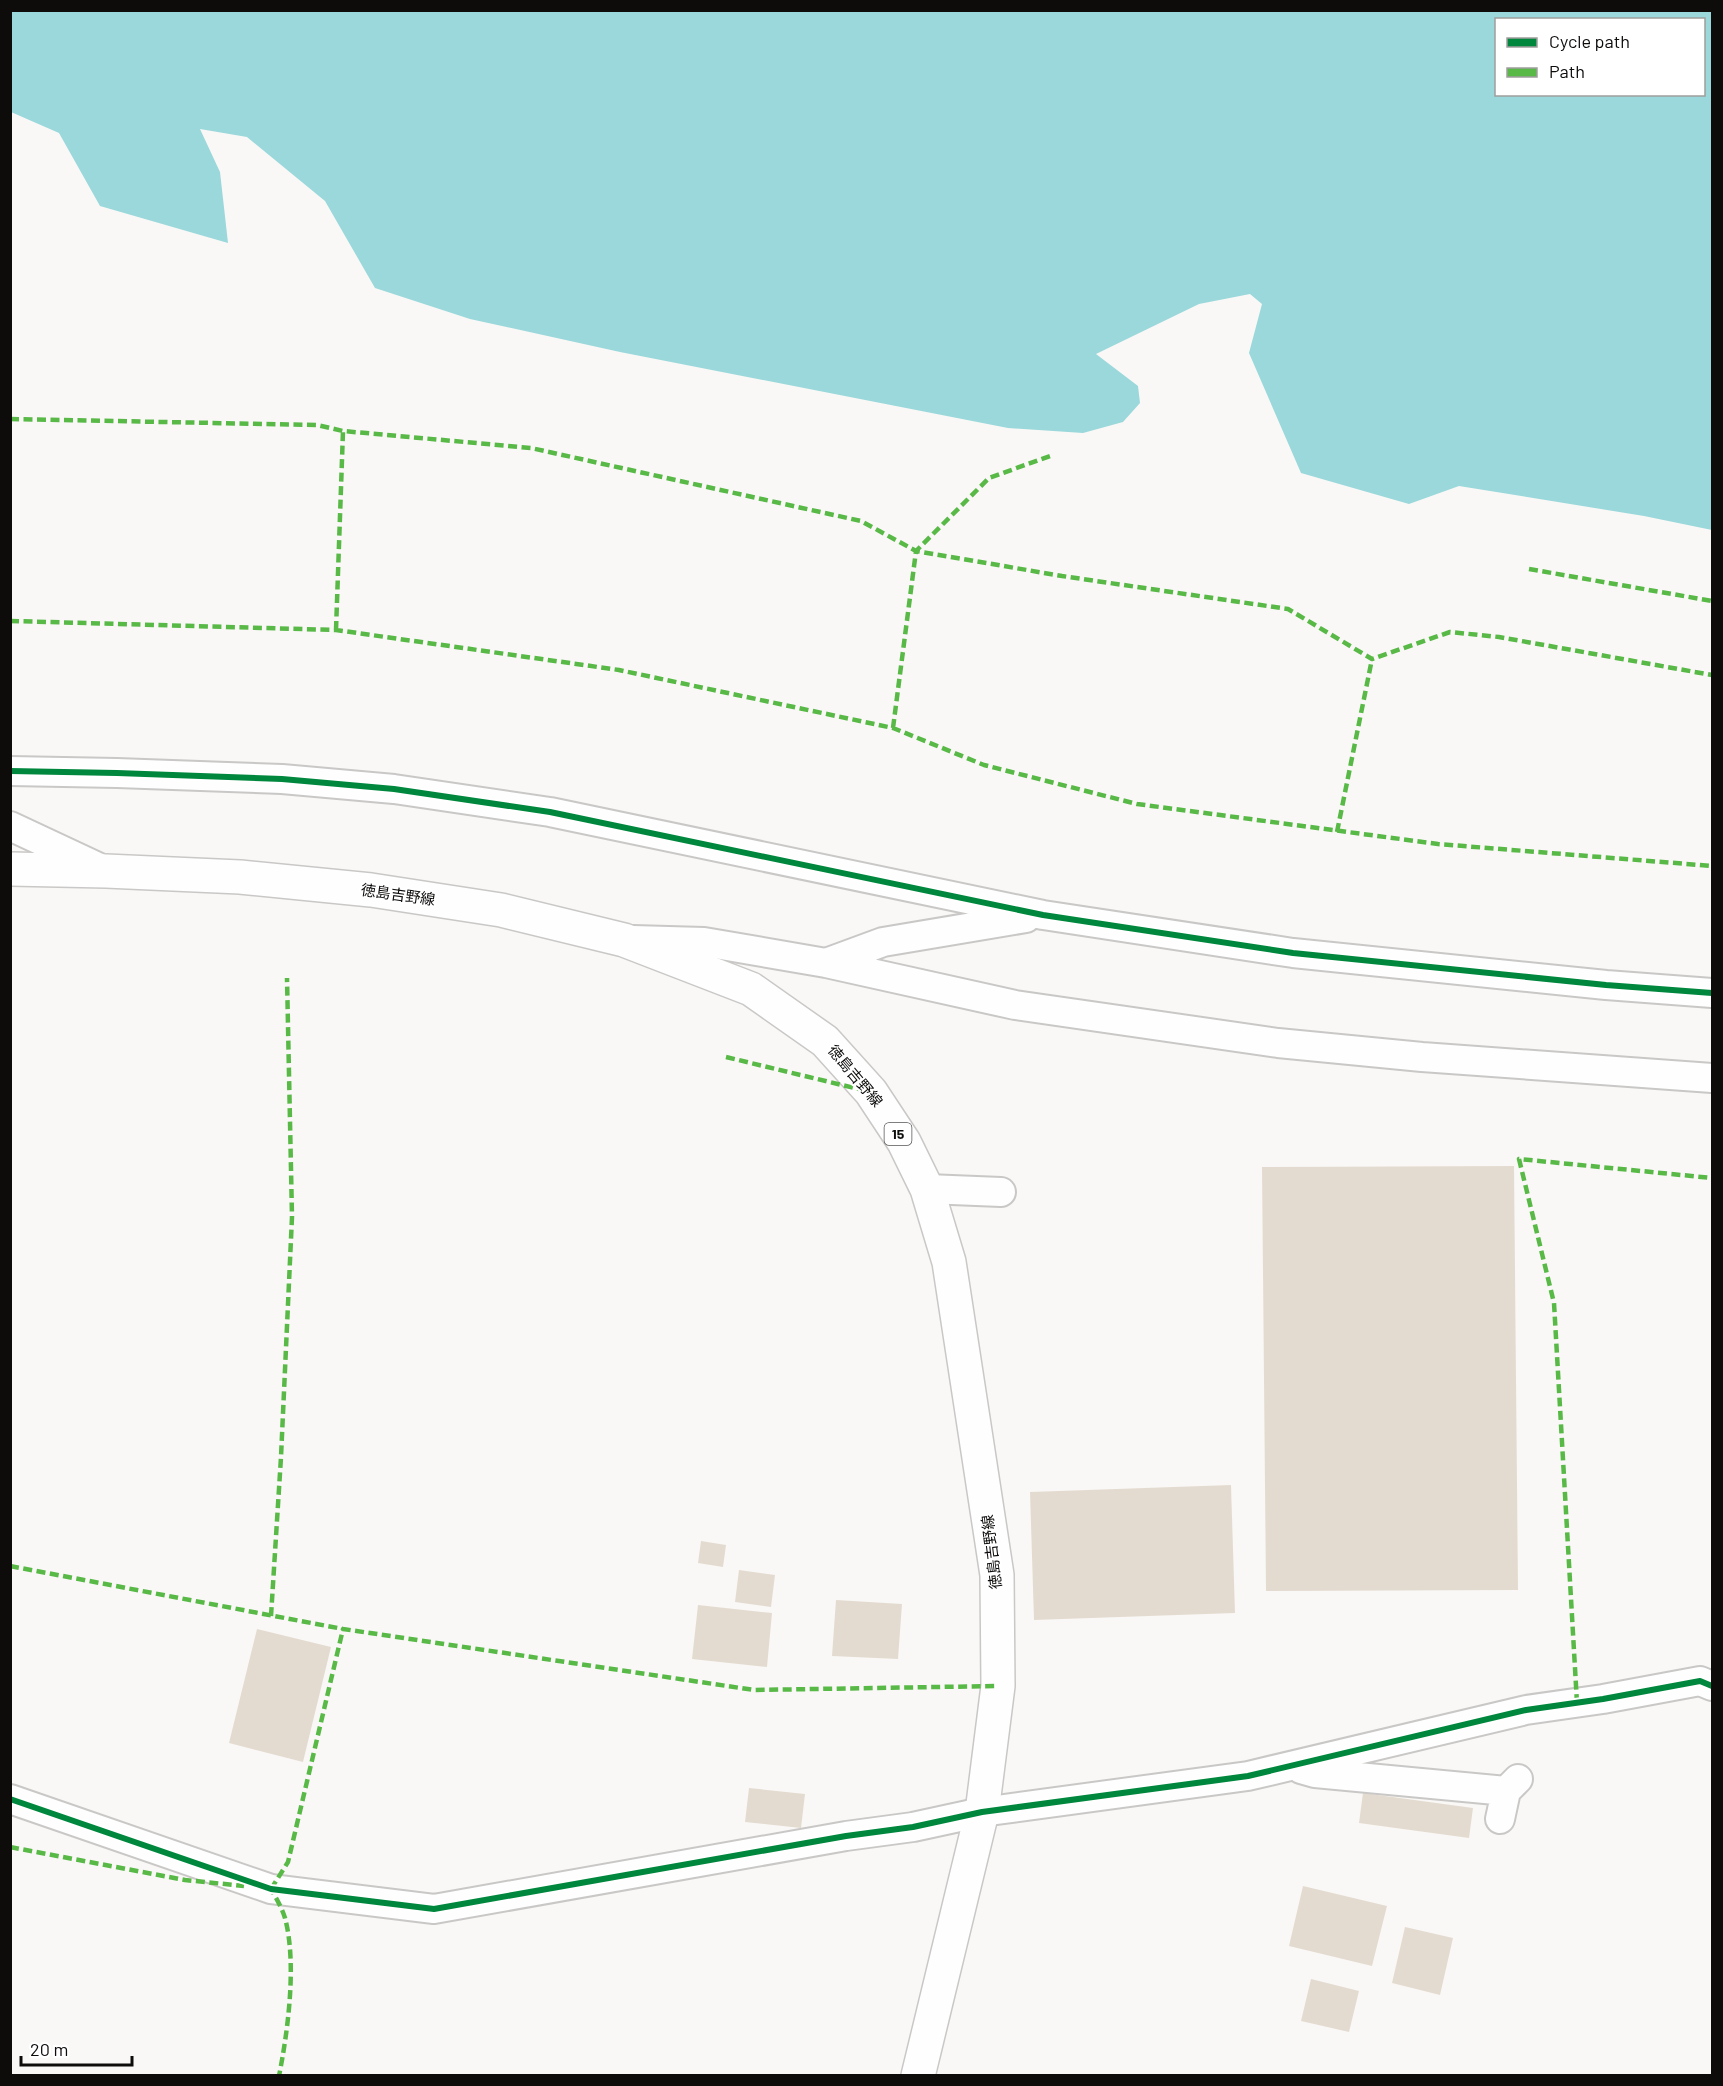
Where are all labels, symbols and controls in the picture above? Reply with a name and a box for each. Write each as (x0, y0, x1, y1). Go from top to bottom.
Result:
legend (1495, 18, 1705, 96)
text: Cycle path (1549, 30, 1630, 52)
text: Path (1549, 60, 1585, 82)
street label: 徳島吉野線 (360, 880, 437, 908)
street label: 徳島吉野線 (825, 1041, 887, 1110)
road number: 15 (884, 1123, 912, 1145)
street label: 徳島吉野線 (978, 1514, 1005, 1590)
scale bar (21, 2029, 132, 2067)
text: 20 m (30, 2038, 68, 2060)

